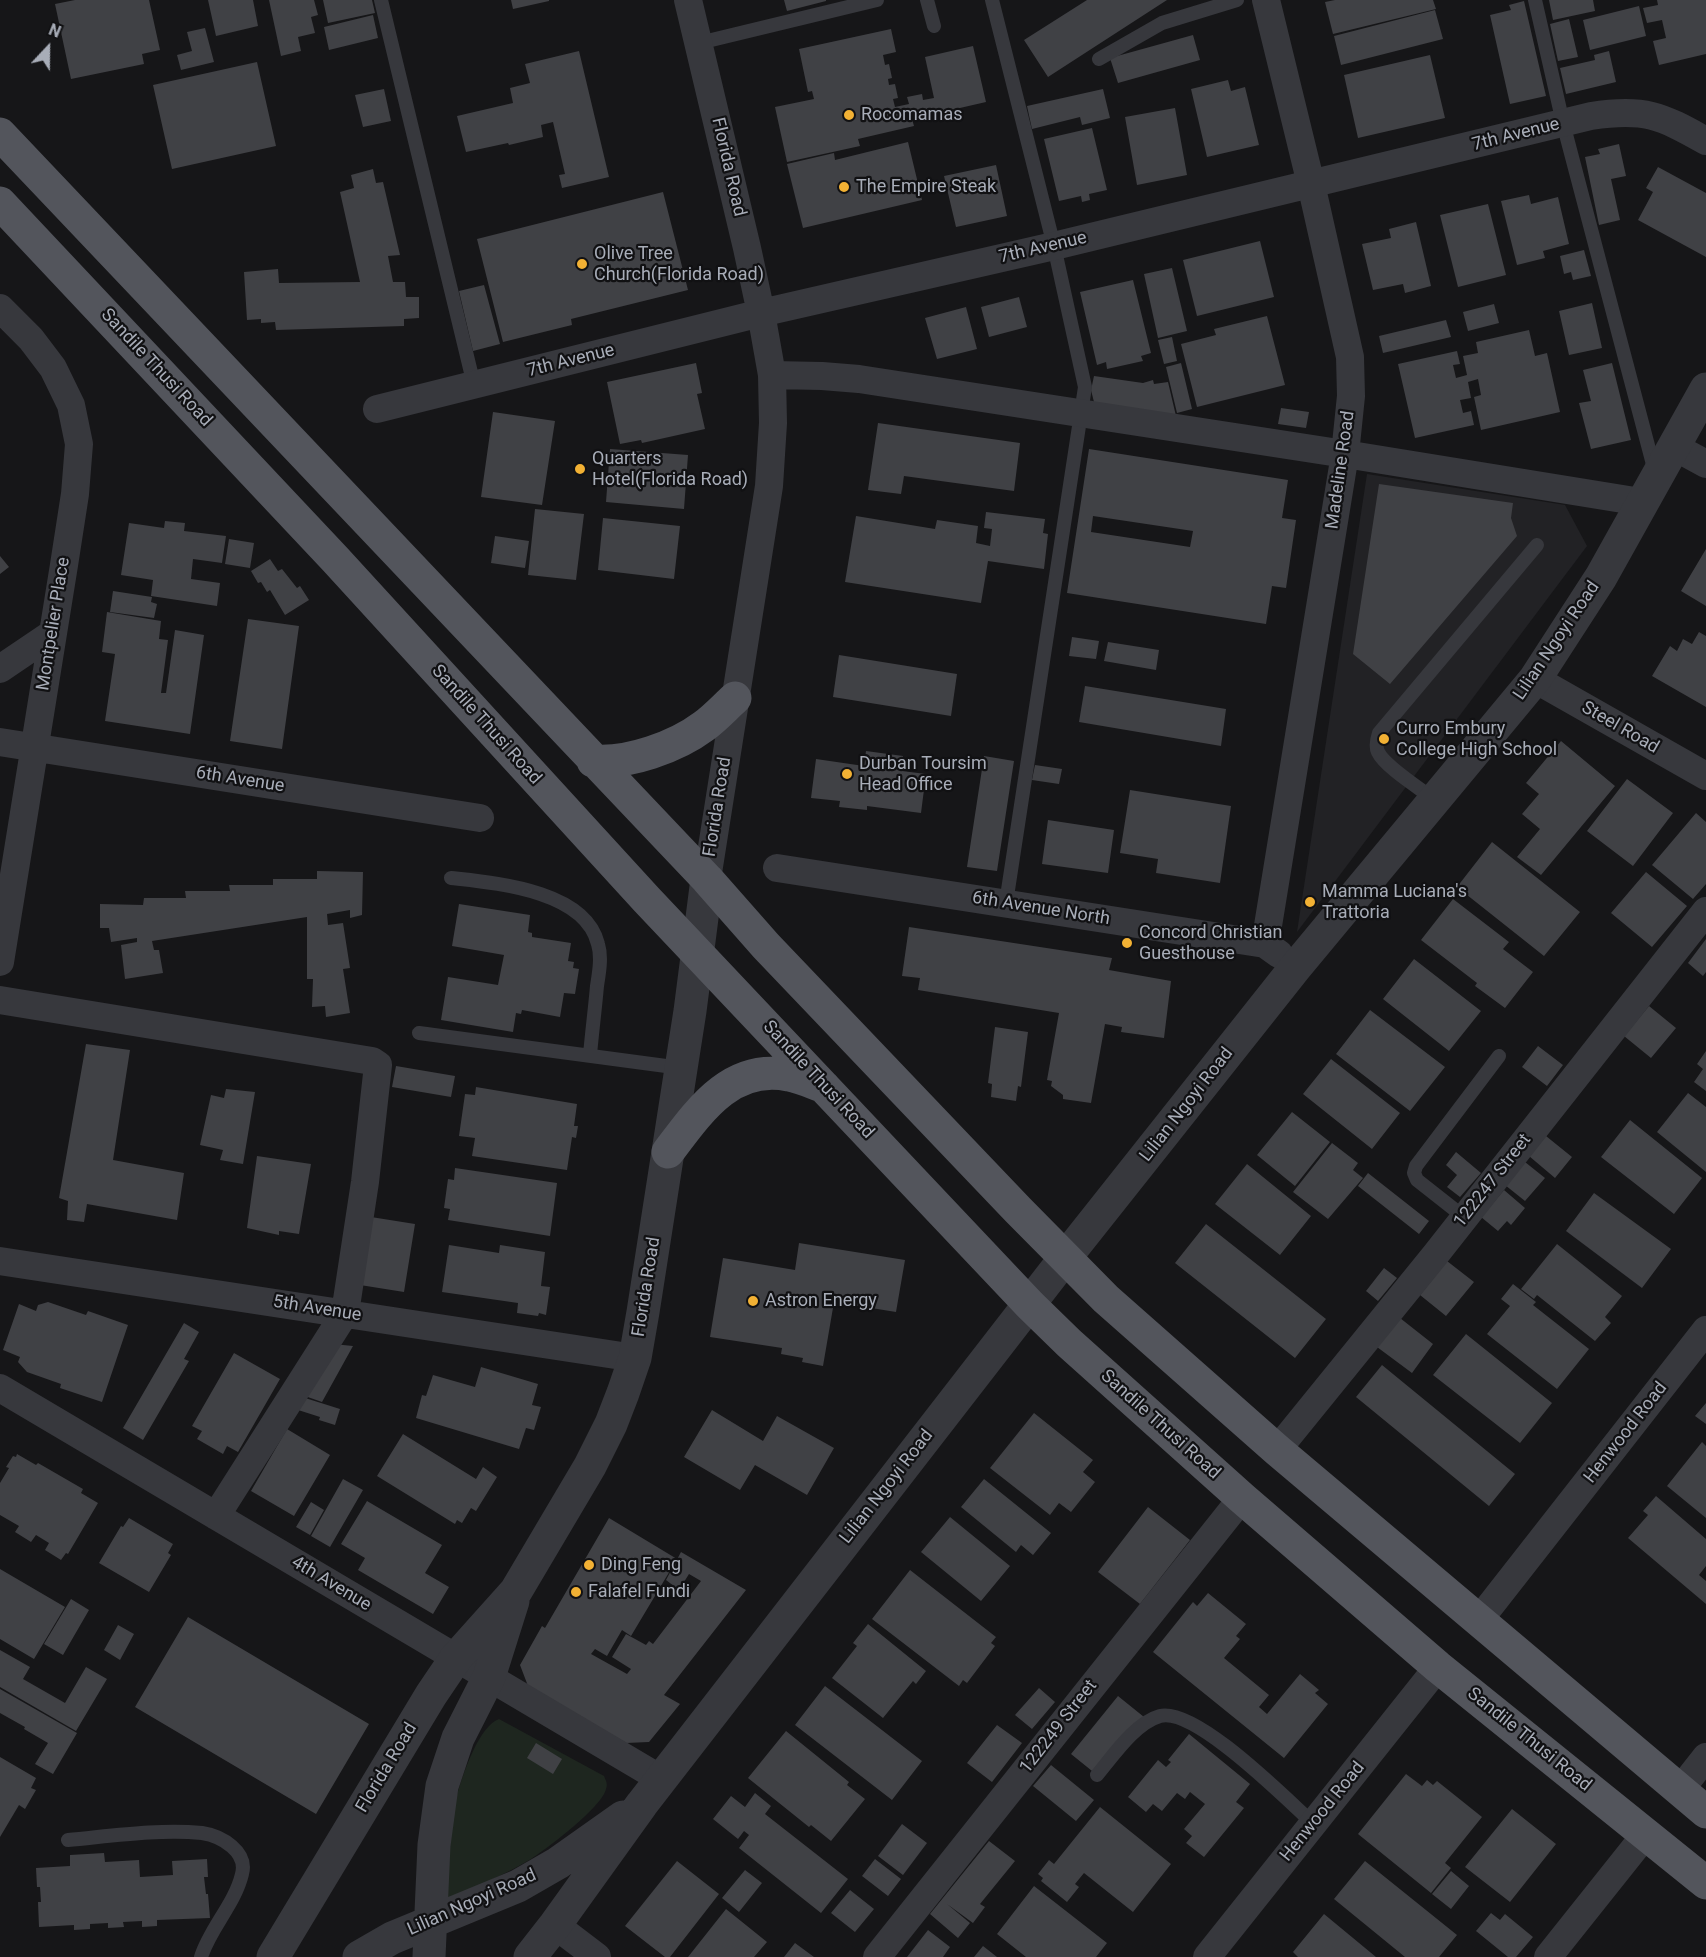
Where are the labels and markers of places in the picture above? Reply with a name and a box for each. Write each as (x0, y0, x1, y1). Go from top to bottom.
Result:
place label: Rocomamas (861, 104, 962, 126)
marker: Rocomamas (842, 108, 856, 122)
place label: The Empire Steak (856, 176, 996, 198)
marker: The Empire Steak (837, 180, 851, 194)
place label: Olive Tree Church(Florida Road) (594, 243, 764, 286)
marker: Olive Tree Church(Florida Road) (575, 257, 589, 271)
place label: Quarters Hotel(Florida Road) (592, 448, 748, 490)
marker: Quarters Hotel(Florida Road) (573, 462, 587, 476)
place label: Curro Embury College High School (1396, 718, 1557, 760)
marker: Curro Embury College High School (1377, 732, 1391, 746)
place label: Durban Toursim Head Office (859, 753, 987, 795)
marker: Durban Toursim Head Office (840, 767, 854, 781)
place label: Mamma Luciana's Trattoria (1322, 881, 1467, 924)
marker: Mamma Luciana's Trattoria (1303, 895, 1317, 909)
place label: Concord Christian Guesthouse (1139, 922, 1283, 964)
marker: Concord Christian Guesthouse (1120, 936, 1134, 950)
place label: Astron Energy (765, 1290, 877, 1312)
marker: Astron Energy (746, 1294, 760, 1308)
place label: Ding Feng (601, 1554, 681, 1576)
marker: Ding Feng (582, 1558, 596, 1572)
place label: Falafel Fundi (588, 1581, 690, 1603)
marker: Falafel Fundi (569, 1585, 583, 1599)

